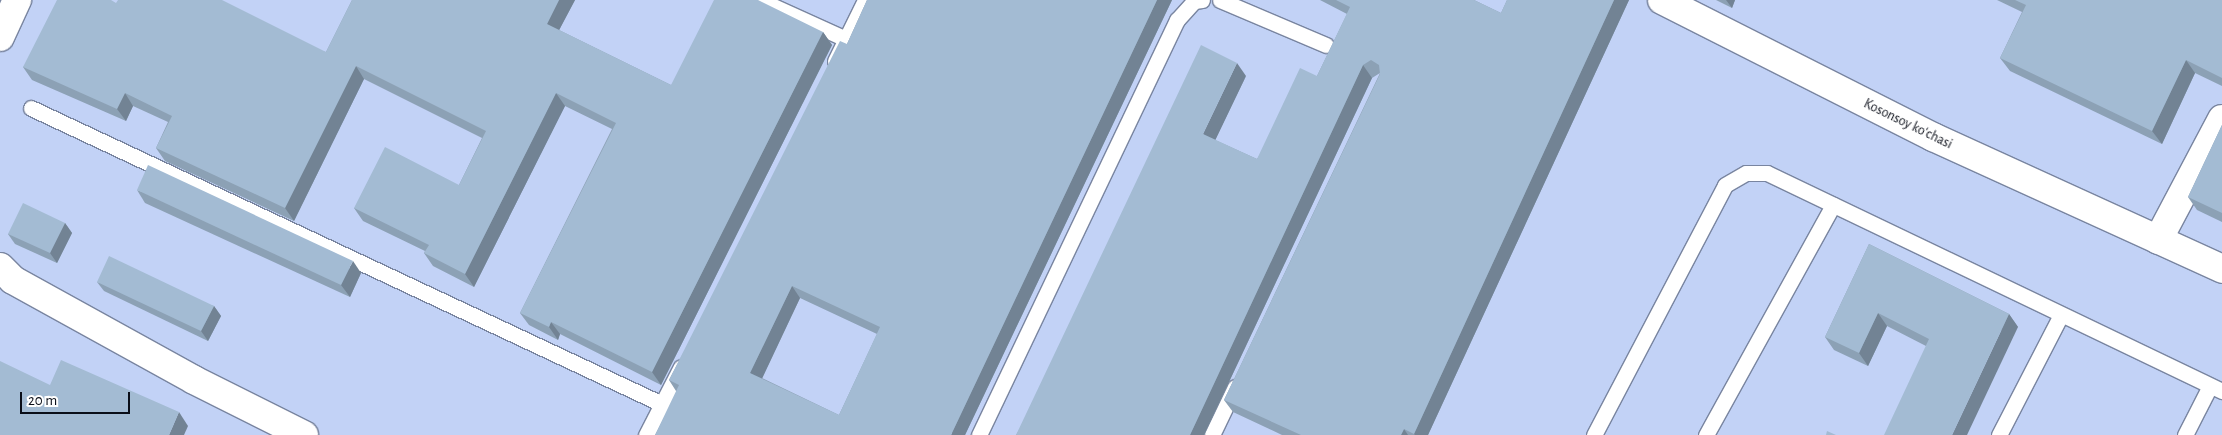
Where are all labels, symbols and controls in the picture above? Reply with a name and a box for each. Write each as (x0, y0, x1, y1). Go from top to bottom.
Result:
street label: Kosonsoy koʻchasi (1861, 95, 1955, 153)
scale bar (22, 382, 132, 414)
text: 20 m (28, 393, 57, 408)

